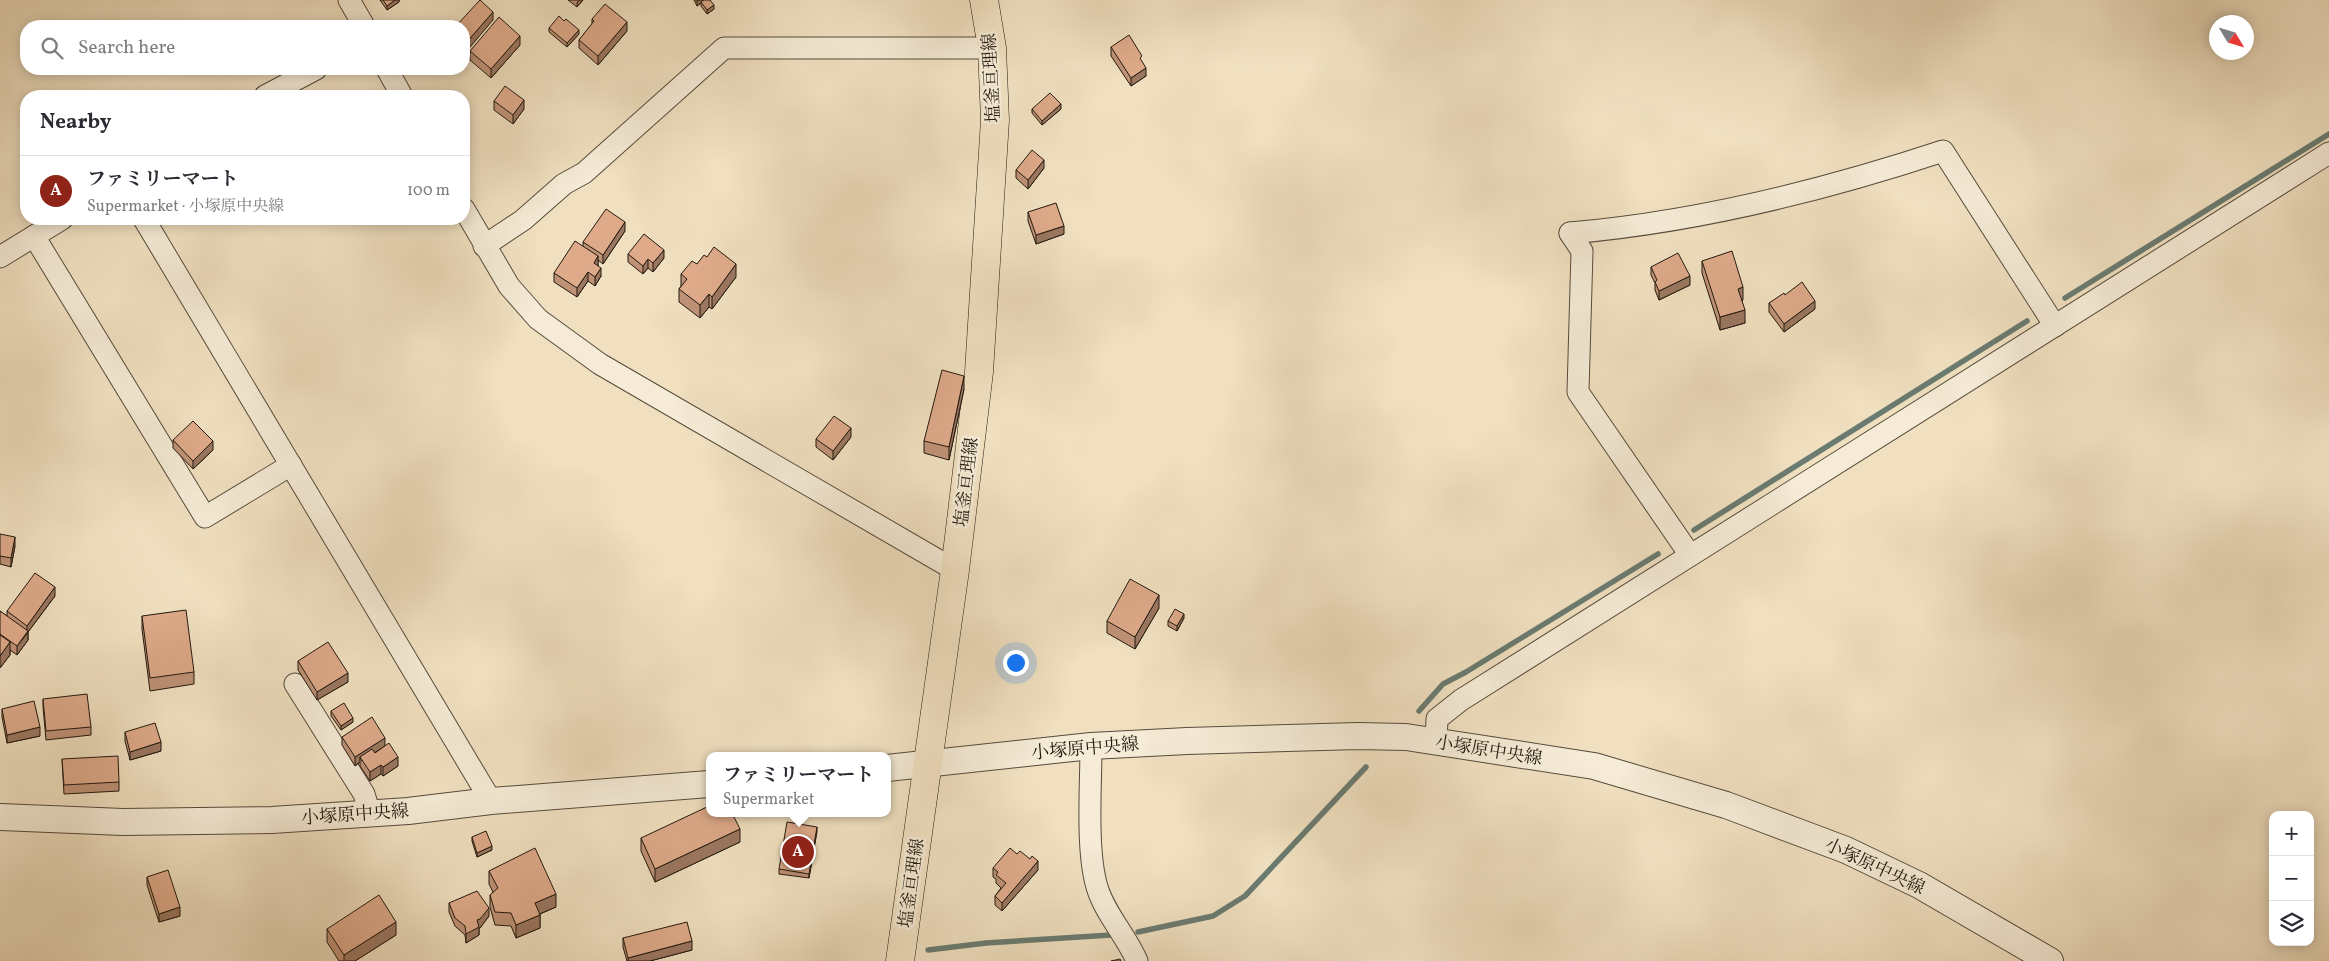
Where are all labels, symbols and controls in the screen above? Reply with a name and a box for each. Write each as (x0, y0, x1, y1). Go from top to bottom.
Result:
north arrow (2209, 15, 2254, 60)
search box (20, 20, 470, 75)
street label: 塩釜亘理線 (978, 32, 1007, 124)
icon: search (38, 34, 66, 62)
text: Search here (78, 35, 175, 61)
text: Nearby (40, 108, 111, 137)
text: ファミリーマート (87, 167, 239, 193)
text: A (50, 180, 62, 202)
text: 100 m (407, 180, 450, 202)
text: Supermarket · 小塚原中央線 (87, 196, 284, 218)
street label: 塩釜亘理線 (950, 436, 985, 528)
your location (1003, 650, 1029, 676)
street label: 小塚原中央線 (1433, 731, 1544, 772)
street label: 小塚原中央線 (1030, 732, 1140, 767)
popup (706, 752, 891, 817)
text: ファミリーマート (723, 763, 874, 789)
text: Supermarket (723, 789, 815, 811)
street label: 小塚原中央線 (300, 799, 410, 832)
map controls (2269, 811, 2314, 946)
button: + (2269, 811, 2314, 856)
pin: A (782, 833, 814, 871)
street label: 小塚原中央線 (1820, 833, 1929, 902)
street label: 塩釜亘理線 (894, 837, 931, 930)
button: − (2269, 856, 2314, 901)
button: layers (2269, 901, 2314, 946)

